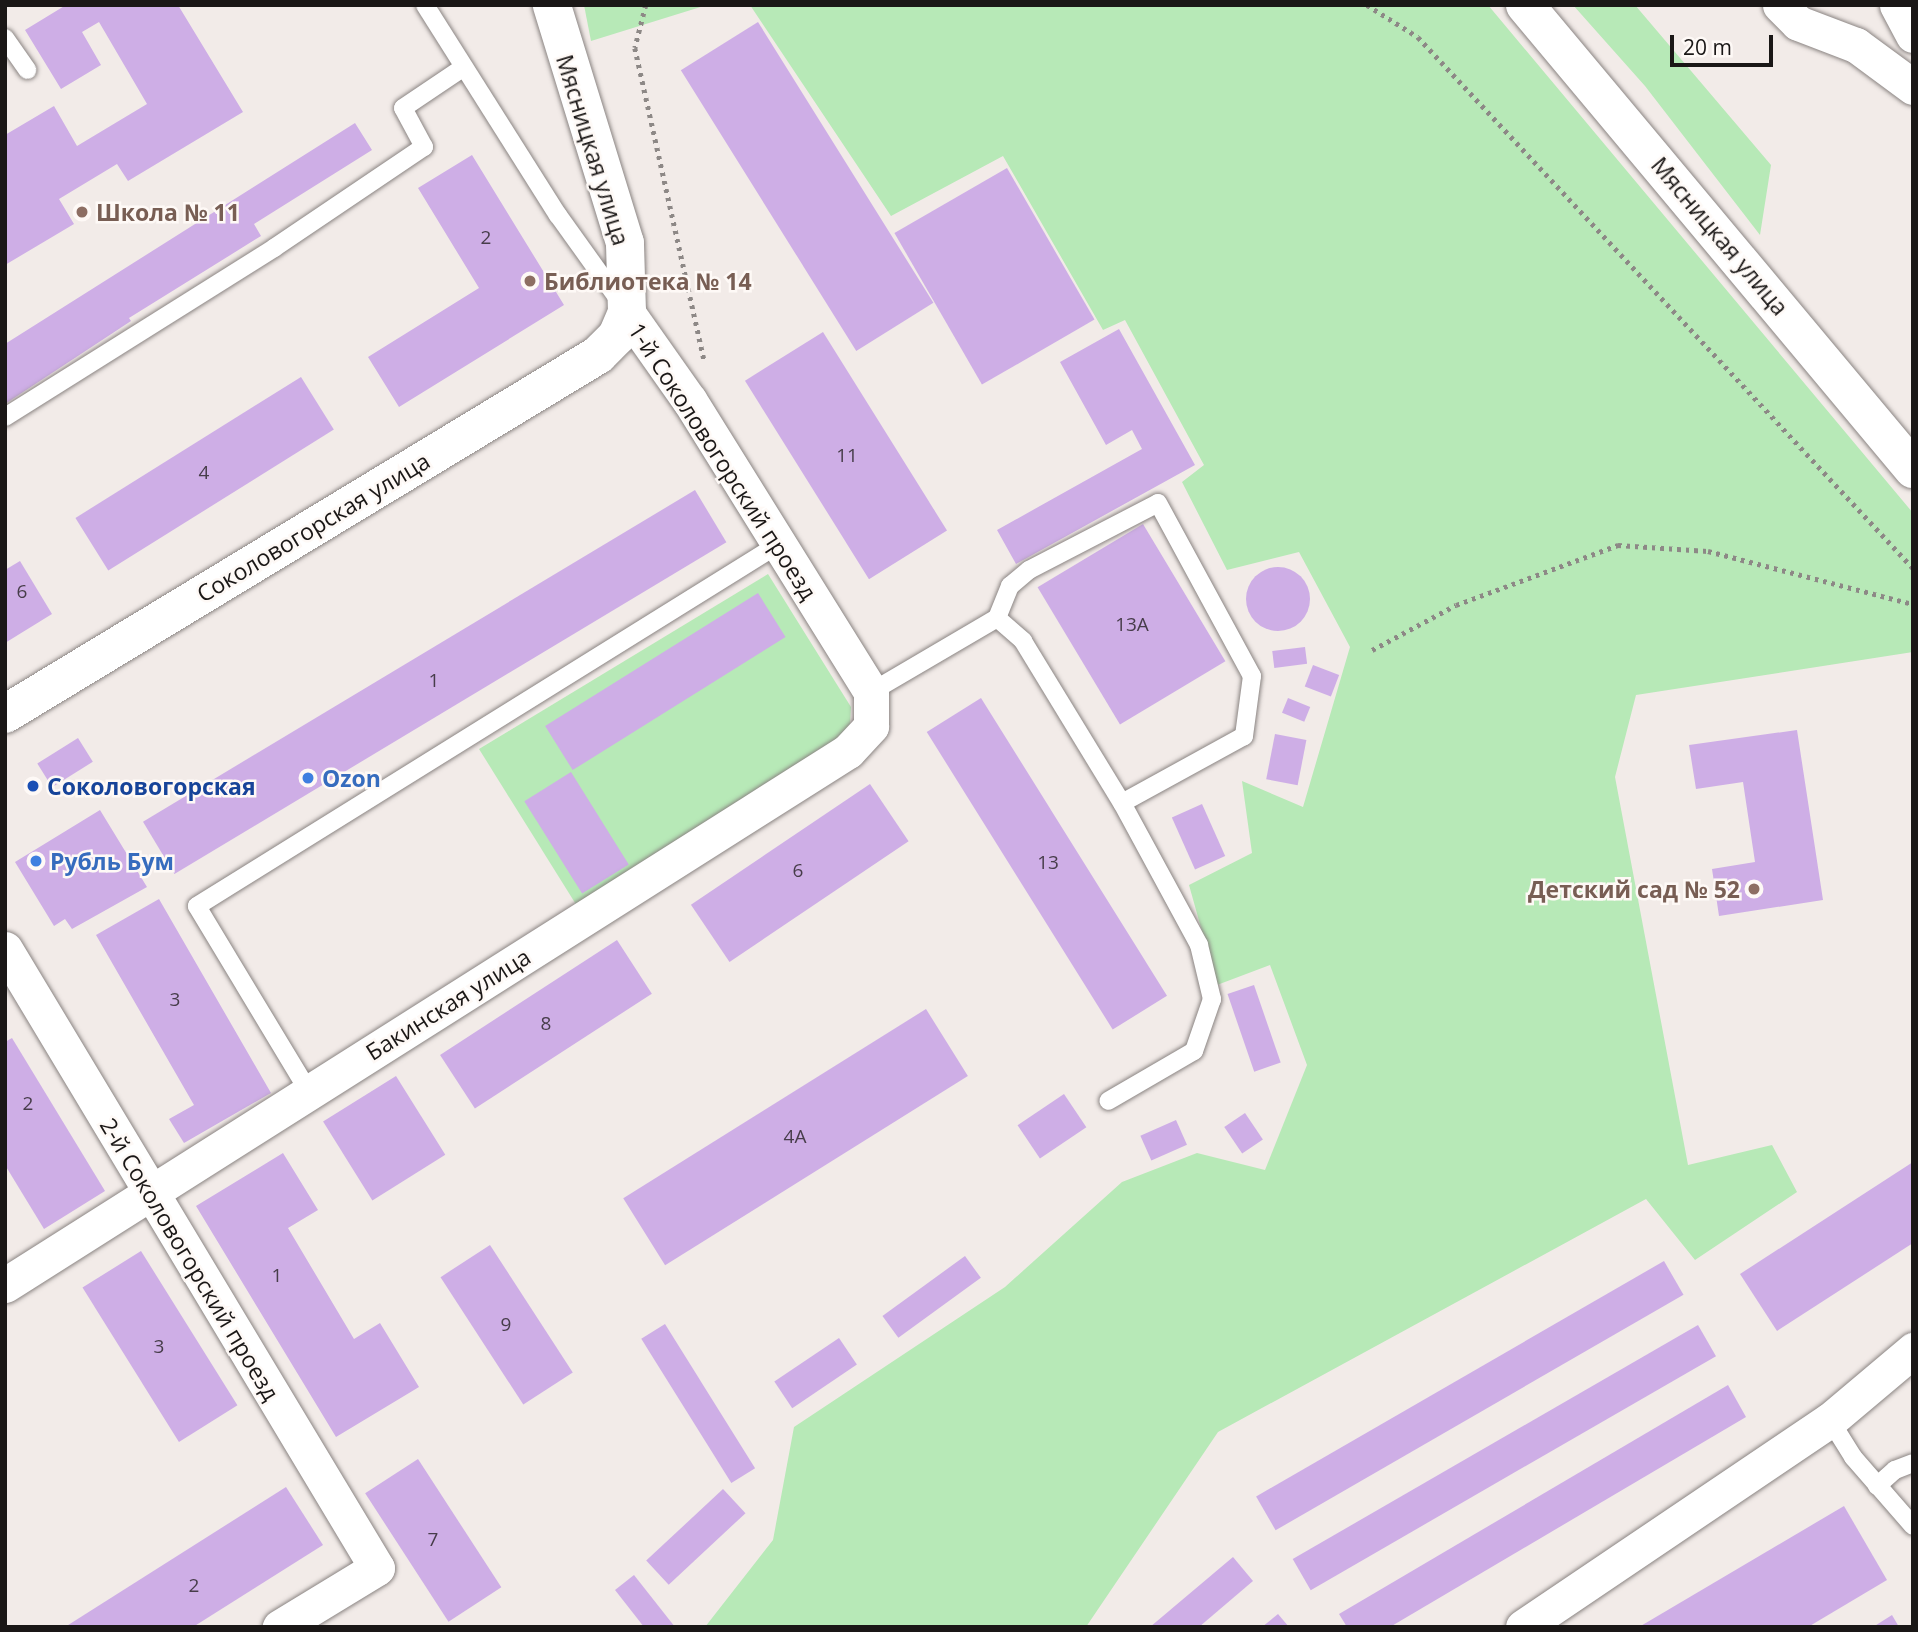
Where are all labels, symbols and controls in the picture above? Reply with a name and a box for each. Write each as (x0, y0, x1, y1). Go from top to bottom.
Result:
scale bar (1673, 21, 1776, 65)
text: 20 m (1683, 33, 1732, 61)
street label: Мясницкая улица (551, 51, 635, 249)
street label: Мясницкая улица (1646, 151, 1794, 321)
place label: Школа № 11 (96, 198, 240, 226)
marker: Школа № 11 (74, 204, 90, 220)
house number: 2 (481, 227, 491, 249)
place label: Библиотека № 14 (544, 267, 752, 295)
marker: Библиотека № 14 (522, 273, 538, 289)
street label: 1-й Соколовогорский проезд (623, 317, 823, 605)
house number: 11 (836, 445, 858, 467)
street label: Соколовогорская улица (192, 446, 434, 608)
house number: 4 (199, 462, 209, 484)
house number: 6 (17, 581, 27, 603)
house number: 13А (1115, 614, 1149, 636)
house number: 1 (429, 670, 439, 692)
place label: Ozon (322, 764, 381, 792)
marker: Ozon (300, 770, 316, 786)
place label: Соколовогорская (47, 772, 256, 800)
marker: Соколовогорская (25, 778, 41, 794)
place label: Рубль Бум (50, 847, 174, 875)
house number: 13 (1037, 852, 1059, 874)
marker: Рубль Бум (28, 853, 44, 869)
house number: 6 (793, 860, 803, 882)
place label: Детский сад № 52 (1528, 875, 1740, 903)
marker: Детский сад № 52 (1746, 881, 1762, 897)
street label: Бакинская улица (361, 942, 535, 1066)
house number: 3 (170, 989, 180, 1011)
house number: 8 (541, 1013, 551, 1035)
house number: 2 (23, 1093, 33, 1115)
street label: 2-й Соколовогорский проезд (95, 1113, 285, 1405)
house number: 4А (784, 1126, 806, 1148)
house number: 1 (272, 1265, 282, 1287)
house number: 9 (501, 1314, 511, 1336)
house number: 3 (154, 1336, 164, 1358)
house number: 7 (428, 1529, 438, 1551)
house number: 2 (189, 1575, 199, 1597)

